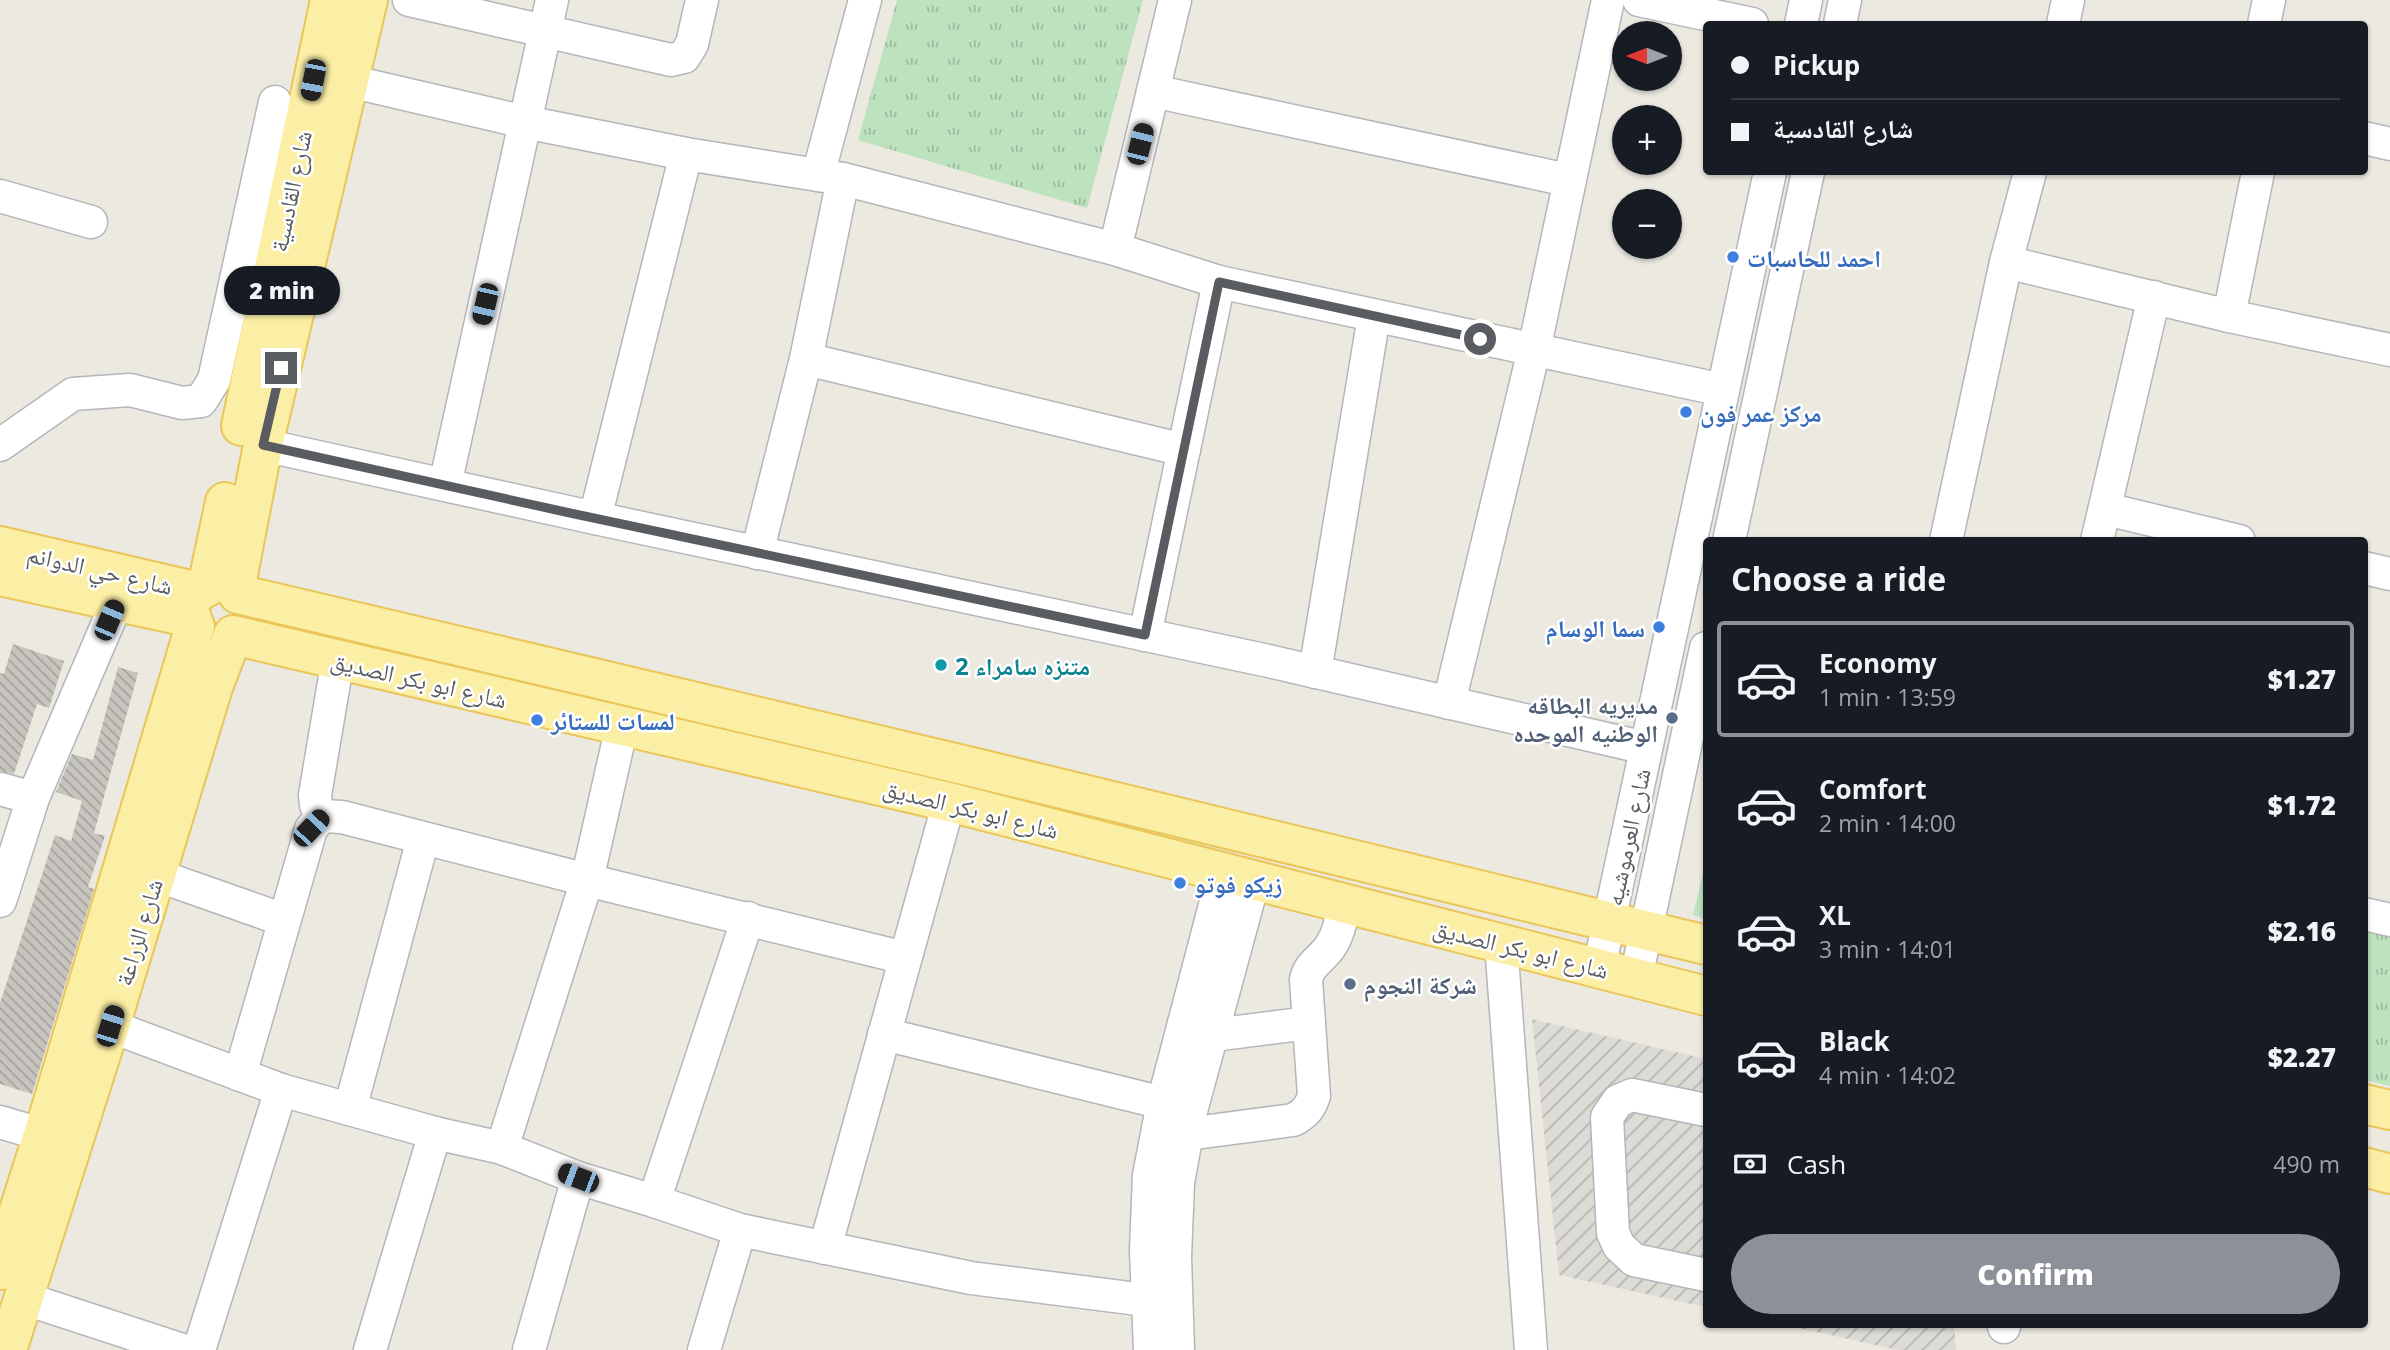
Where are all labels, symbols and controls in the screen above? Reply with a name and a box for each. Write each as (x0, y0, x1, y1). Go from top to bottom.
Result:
north arrow (1612, 21, 1682, 91)
map controls (1612, 21, 1682, 259)
text: Pickup (1773, 47, 1860, 83)
car (299, 57, 328, 103)
button: + (1612, 105, 1682, 175)
text: شارع القادسية (1773, 110, 1913, 146)
car (1125, 121, 1156, 167)
street label: شارع القادسية (261, 127, 319, 255)
button: − (1612, 189, 1682, 259)
place label: احمد للحاسبات (1747, 241, 1881, 274)
marker: احمد للحاسبات (1725, 249, 1741, 265)
callout: 2 min (223, 266, 339, 316)
text: 2 min (249, 274, 315, 306)
car (471, 281, 500, 327)
route start (1464, 323, 1496, 355)
route end (265, 352, 297, 384)
place label: مركز عمر فون (1700, 396, 1822, 429)
marker: مركز عمر فون (1678, 404, 1694, 420)
street label: شارع حي الدوانم (23, 536, 176, 606)
text: Choose a ride (1731, 557, 1946, 600)
car (92, 597, 127, 643)
place label: سما الوسام (1546, 611, 1645, 646)
marker: سما الوسام (1651, 619, 1667, 635)
street label: شارع ابو بكر الصديق (328, 643, 510, 715)
text: Economy (1819, 645, 1937, 681)
icon: car (1735, 648, 1798, 711)
place label: متنزه سامراء 2 (955, 649, 1090, 682)
marker: متنزه سامراء 2 (933, 657, 949, 673)
text: $1.27 (2268, 661, 2336, 697)
text: 1 min · 13:59 (1819, 681, 1956, 713)
place label: مديريه البطاقه الوطنيه الموحده (1514, 688, 1658, 749)
place label: لمسات للستائر (550, 704, 675, 737)
marker: مديريه البطاقه الوطنيه الموحده (1664, 710, 1680, 726)
marker: لمسات للستائر (529, 712, 545, 728)
street label: شارع العرموشيه (1596, 765, 1658, 909)
street label: شارع ابو بكر الصديق (880, 770, 1062, 846)
text: Comfort (1819, 771, 1926, 807)
icon: car (1735, 774, 1798, 837)
text: $1.72 (2268, 787, 2336, 823)
car (289, 805, 334, 851)
text: 2 min · 14:00 (1819, 807, 1956, 839)
place label: زيكو فوتو (1194, 867, 1282, 900)
street label: شارع الزراعة (106, 874, 170, 990)
marker: زيكو فوتو (1172, 875, 1188, 891)
text: XL (1819, 897, 1851, 933)
icon: car (1735, 900, 1798, 963)
street label: شارع ابو بكر الصديق (1430, 910, 1612, 986)
text: $2.16 (2268, 913, 2336, 949)
text: 3 min · 14:01 (1819, 933, 1956, 965)
place label: شركة النجوم (1364, 968, 1477, 1003)
marker: شركة النجوم (1342, 976, 1358, 992)
car (94, 1003, 127, 1049)
text: Black (1819, 1023, 1890, 1059)
icon: car (1735, 1026, 1798, 1089)
text: $2.27 (2268, 1039, 2336, 1075)
text: 4 min · 14:02 (1819, 1059, 1956, 1091)
icon: cash (1731, 1145, 1769, 1183)
text: Cash (1787, 1146, 1846, 1182)
text: 490 m (2273, 1148, 2340, 1180)
car (555, 1161, 602, 1195)
button: Confirm (1731, 1234, 2340, 1314)

